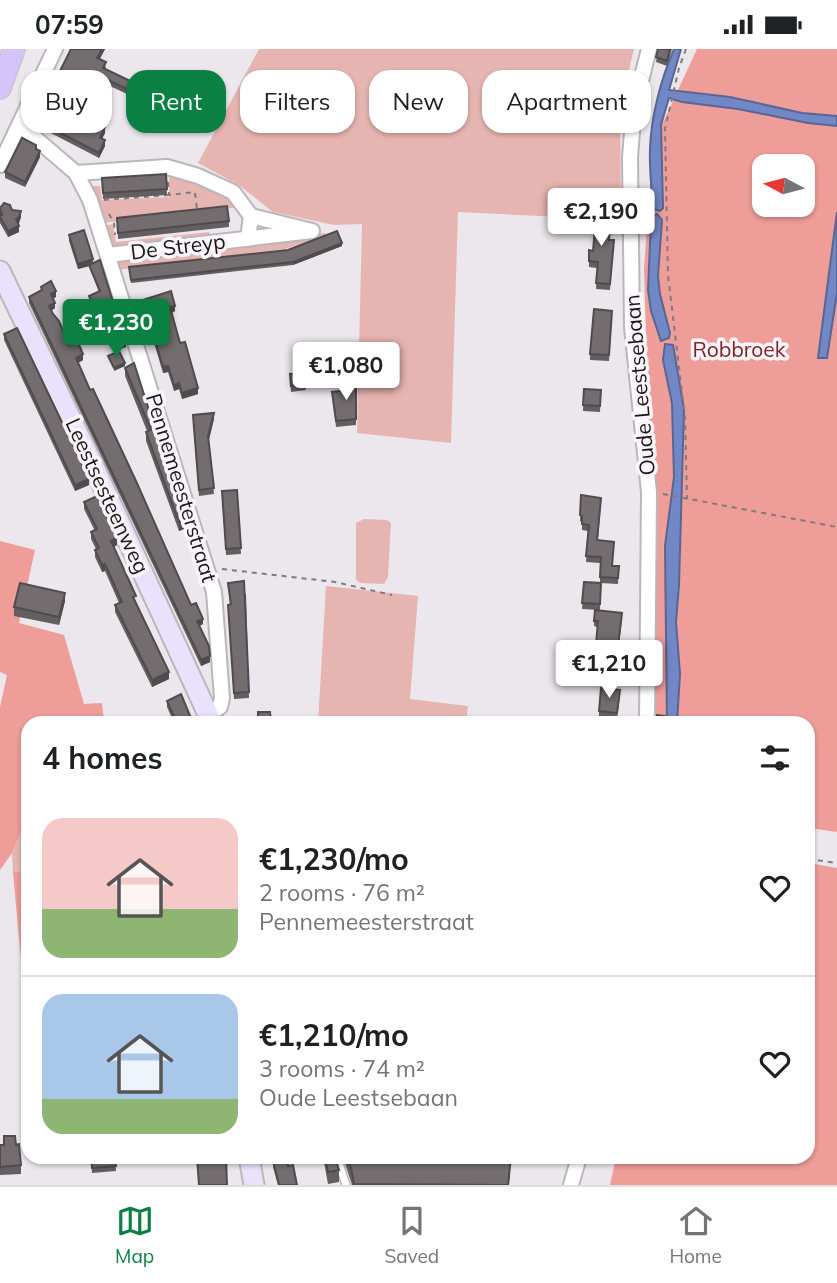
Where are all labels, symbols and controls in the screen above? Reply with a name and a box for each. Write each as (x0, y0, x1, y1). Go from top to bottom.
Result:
text: 07:59 (35, 8, 104, 41)
chip: Buy (21, 70, 112, 133)
chip: Rent (126, 70, 226, 133)
chip: Filters (240, 70, 355, 133)
chip: New (369, 70, 468, 133)
chip: Apartment (482, 70, 651, 133)
north arrow (752, 154, 816, 217)
map controls (752, 154, 815, 217)
pin: €2,190 (544, 189, 658, 248)
text: €2,190 (564, 196, 638, 225)
street label: De Streyp (129, 227, 227, 265)
street label: Oude Leestsebaan (618, 293, 660, 477)
pin: €1,230 (59, 299, 173, 359)
text: €1,230 (79, 307, 153, 336)
park label: Robbroek (692, 336, 786, 362)
pin: €1,080 (289, 343, 403, 402)
text: €1,080 (309, 350, 383, 379)
street label: Pennemeesterstraat (141, 390, 223, 585)
street label: Leestsesteenweg (61, 414, 155, 577)
pin: €1,210 (552, 641, 666, 700)
text: €1,210 (572, 648, 646, 677)
text: 4 homes (42, 739, 163, 777)
icon: filters (756, 739, 794, 777)
text: €1,230/mo (259, 840, 409, 878)
icon: home (98, 846, 182, 930)
icon: heart (756, 869, 794, 907)
text: 2 rooms · 76 m² (259, 878, 425, 907)
text: Pennemeesterstraat (259, 907, 474, 936)
text: €1,210/mo (259, 1016, 409, 1054)
icon: home (98, 1022, 182, 1106)
icon: heart (756, 1045, 794, 1083)
text: 3 rooms · 74 m² (259, 1054, 425, 1083)
text: Oude Leestsebaan (259, 1083, 458, 1112)
tab: Map (115, 1202, 154, 1268)
tab: Saved (384, 1202, 439, 1268)
tab: Home (669, 1202, 722, 1268)

